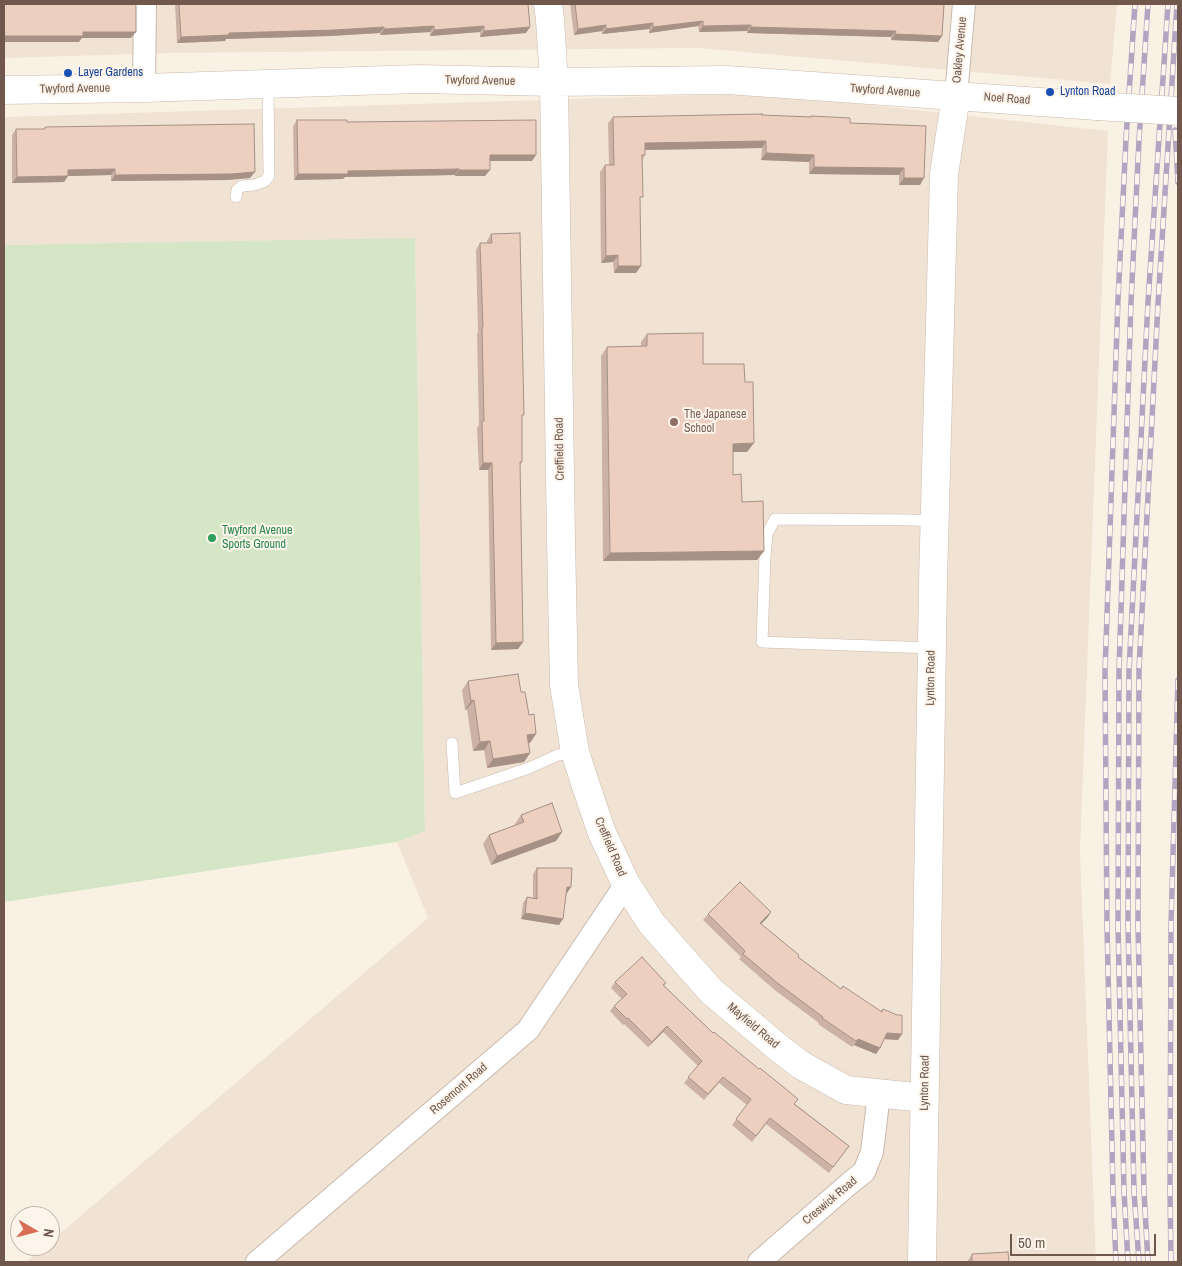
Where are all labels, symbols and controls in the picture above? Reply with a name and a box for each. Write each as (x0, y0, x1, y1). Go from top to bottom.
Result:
street label: Oakley Avenue (950, 16, 970, 84)
place label: Layer Gardens (78, 66, 143, 80)
marker: Layer Gardens (62, 67, 74, 79)
street label: Twyford Avenue (445, 73, 515, 89)
street label: Twyford Avenue (40, 81, 110, 97)
street label: Twyford Avenue (849, 81, 921, 101)
place label: Lynton Road (1060, 85, 1115, 99)
marker: Lynton Road (1044, 86, 1056, 98)
street label: Noel Road (983, 90, 1031, 108)
place label: The Japanese School (684, 408, 746, 436)
marker: The Japanese School (668, 416, 680, 428)
street label: Creffield Road (552, 417, 568, 481)
place label: Twyford Avenue Sports Ground (222, 524, 292, 552)
marker: Twyford Avenue Sports Ground (206, 532, 218, 544)
street label: Lynton Road (923, 650, 939, 706)
street label: Creffield Road (591, 815, 629, 879)
street label: Mayfield Road (724, 1000, 782, 1052)
street label: Lynton Road (917, 1055, 933, 1111)
street label: Rosemont Road (427, 1060, 491, 1118)
street label: Creswick Road (800, 1174, 860, 1228)
north arrow (10, 1206, 60, 1256)
scale bar (1012, 1224, 1158, 1256)
text: N (39, 1228, 58, 1238)
text: 50 m (1018, 1232, 1045, 1253)

